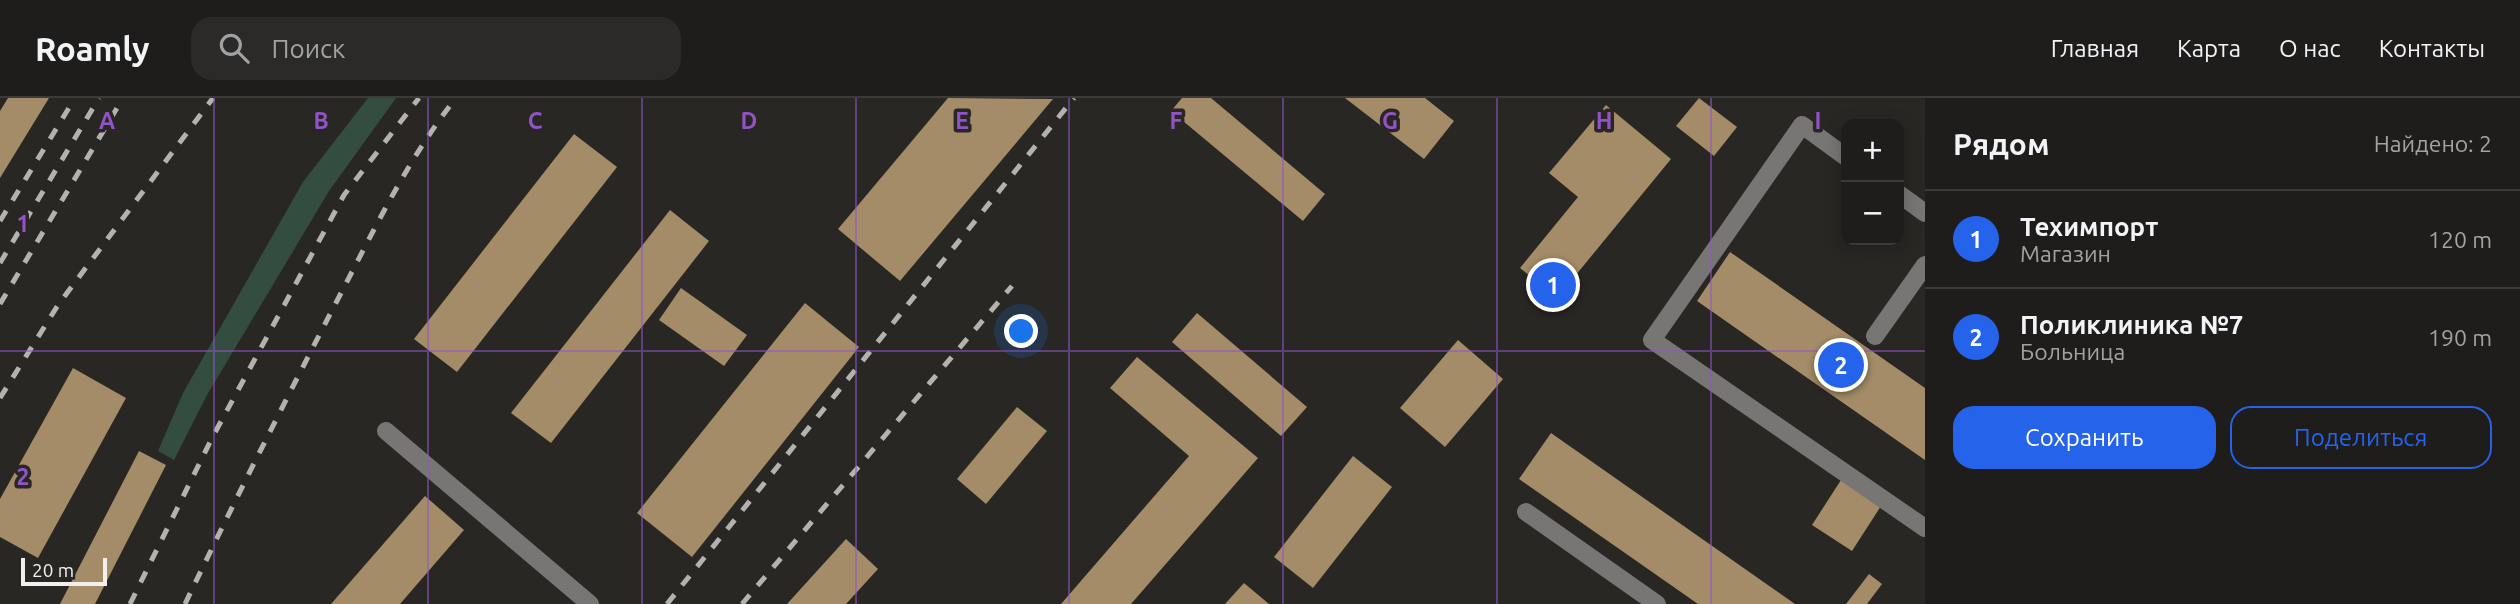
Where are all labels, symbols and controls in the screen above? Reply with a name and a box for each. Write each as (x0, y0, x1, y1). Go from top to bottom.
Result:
search box (191, 17, 681, 80)
icon: search (215, 29, 253, 67)
text: Roamly (35, 30, 149, 67)
text: Поиск (271, 34, 346, 63)
text: Главная (2051, 35, 2139, 62)
text: Карта (2177, 35, 2241, 62)
text: О нас (2279, 35, 2341, 62)
text: Контакты (2379, 35, 2485, 62)
text: A (99, 108, 115, 133)
text: B (313, 108, 329, 133)
text: C (528, 108, 543, 133)
text: D (741, 108, 757, 133)
text: E (955, 108, 969, 133)
text: F (1170, 108, 1183, 133)
text: G (1382, 108, 1398, 133)
text: H (1596, 108, 1612, 133)
text: I (1815, 108, 1821, 133)
map controls (1841, 119, 1904, 245)
button: + (1841, 119, 1904, 182)
text: Рядом (1953, 127, 2049, 161)
text: Найдено: 2 (2374, 131, 2492, 156)
button: − (1841, 182, 1904, 245)
text: 1 (17, 211, 29, 236)
text: Техимпорт (2020, 212, 2158, 241)
text: 1 (1970, 227, 1982, 252)
text: 120 m (2428, 227, 2492, 252)
text: Магазин (2020, 241, 2111, 266)
pin: 1 (1530, 259, 1576, 311)
text: Поликлиника №7 (2020, 310, 2243, 339)
your location (1004, 314, 1038, 348)
text: 2 (1970, 325, 1982, 350)
text: 190 m (2428, 325, 2492, 350)
pin: 2 (1818, 339, 1864, 391)
text: Больница (2020, 339, 2125, 364)
button: Сохранить (1953, 406, 2216, 469)
button: Поделиться (2230, 406, 2492, 469)
text: 2 (17, 464, 29, 489)
scale bar (21, 555, 107, 587)
text: 20 m (32, 559, 74, 581)

